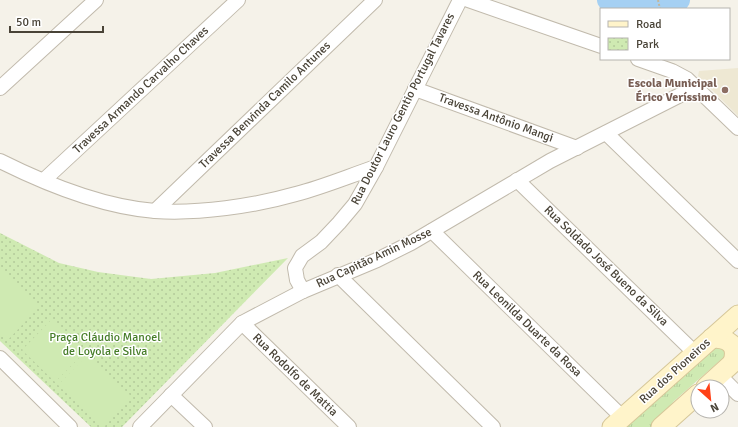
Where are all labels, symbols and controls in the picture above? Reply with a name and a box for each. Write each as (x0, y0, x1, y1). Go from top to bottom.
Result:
scale bar (10, 8, 103, 34)
legend (600, 8, 730, 60)
street label: Rua Doutor Lauro Gentio Portugal Tavares (348, 11, 458, 207)
text: 50 m (16, 15, 41, 30)
text: Road (636, 17, 662, 32)
street label: Travessa Armando Carvalho Chaves (70, 23, 212, 157)
text: Park (636, 37, 659, 52)
street label: Travessa Benvinda Camilo Antunes (196, 38, 334, 172)
place label: Escola Municipal Érico Veríssimo (628, 76, 717, 105)
marker: Escola Municipal Érico Veríssimo (720, 85, 730, 95)
street label: Travessa Antônio Mangi (437, 90, 555, 146)
street label: Rua Soldado José Bueno da Silva (541, 203, 671, 329)
street label: Rua Capitão Amin Mosse (314, 225, 434, 291)
street label: Rua Leonilda Duarte da Rosa (469, 268, 585, 380)
park label: Praça Cláudio Manoel de Loyola e Silva (49, 330, 161, 359)
street label: Rua Rodolfo de Mattia (249, 330, 341, 420)
street label: Rua dos Pioneiros (636, 335, 714, 407)
north arrow (690, 379, 730, 419)
text: N (708, 400, 721, 415)

